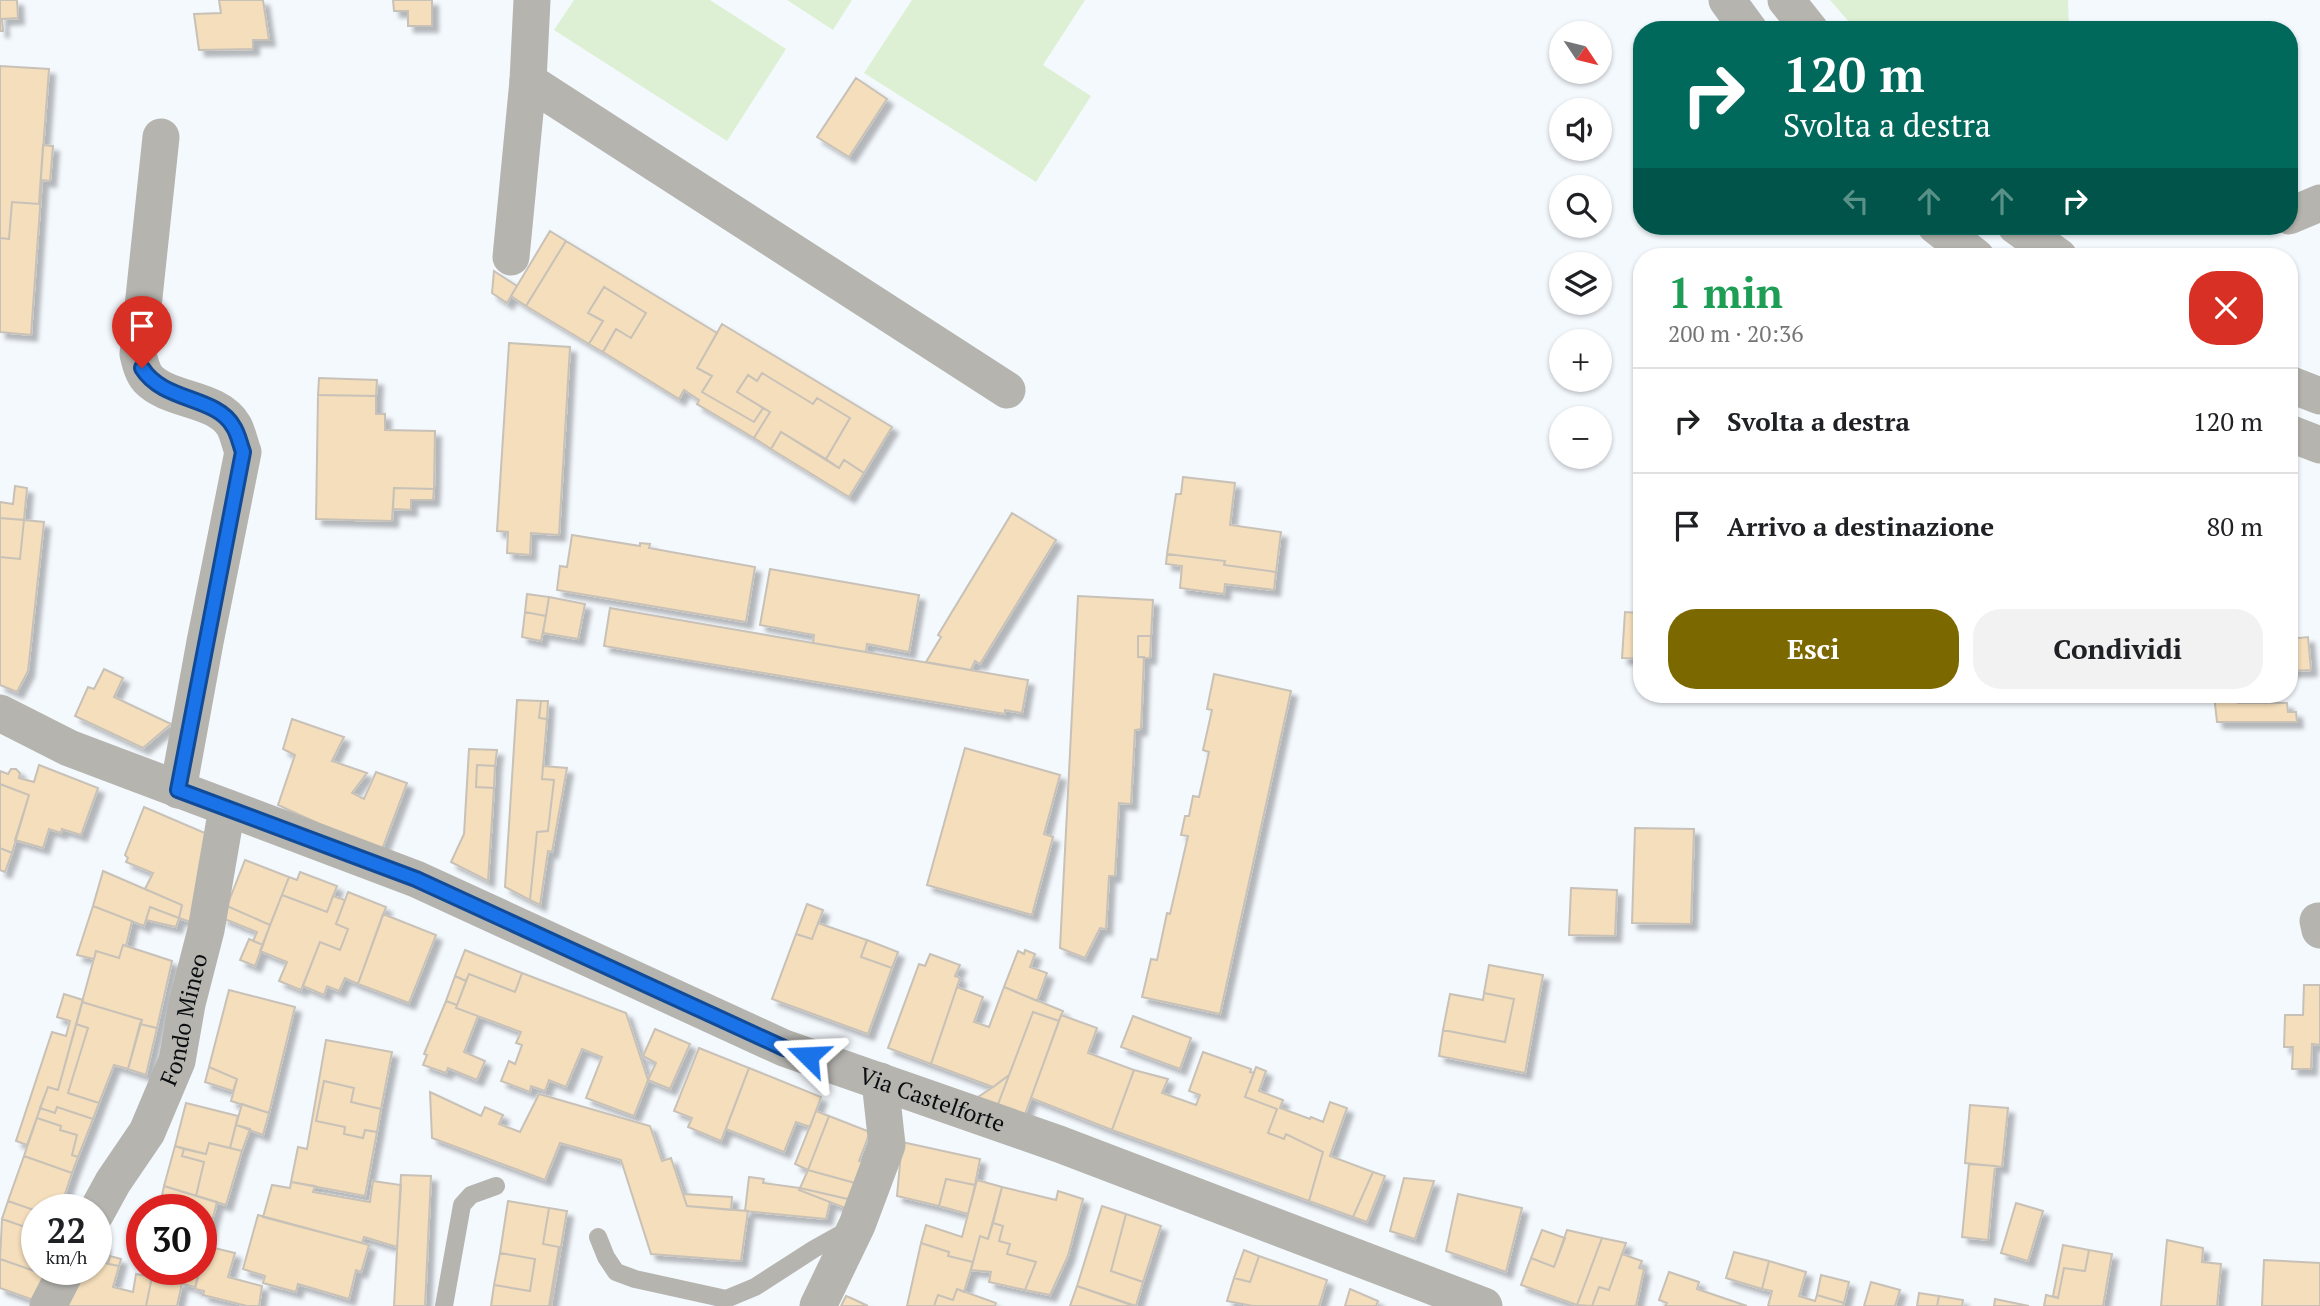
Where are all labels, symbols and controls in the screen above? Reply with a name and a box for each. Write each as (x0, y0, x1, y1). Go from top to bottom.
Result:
north arrow (1549, 21, 1612, 84)
map controls (1549, 21, 1612, 469)
text: 120 m (1783, 41, 1925, 106)
icon: right (1668, 49, 1759, 140)
button: sound (1549, 98, 1612, 161)
text: Svolta a destra (1783, 104, 1991, 146)
button: search (1549, 175, 1612, 238)
icon: left (1837, 182, 1875, 220)
icon: ahead (1910, 182, 1948, 220)
icon: ahead (1983, 182, 2021, 220)
icon: right (2056, 182, 2094, 220)
button: layers (1549, 252, 1612, 315)
text: 1 min (1668, 264, 1783, 320)
button: close (2189, 271, 2263, 345)
pin (112, 296, 172, 368)
icon: arrive (123, 307, 161, 345)
text: 200 m · 20:36 (1668, 318, 1803, 349)
button: + (1549, 329, 1612, 392)
icon: right (1668, 402, 1706, 440)
text: Svolta a destra (1727, 404, 1910, 438)
text: 120 m (2193, 404, 2263, 438)
button: − (1549, 406, 1612, 469)
icon: arrive (1668, 507, 1706, 545)
text: Arrivo a destinazione (1727, 509, 1994, 543)
text: 80 m (2207, 509, 2263, 543)
button: Esci (1668, 609, 1959, 689)
button: Condividi (1973, 609, 2263, 689)
street label: Fondo Mineo (152, 950, 214, 1090)
position arrow (771, 1019, 845, 1093)
street label: Via Castelforte (855, 1059, 1009, 1139)
speed limit sign: 30 (126, 1194, 217, 1285)
text: 22 (47, 1207, 86, 1253)
text: km/h (46, 1245, 87, 1269)

